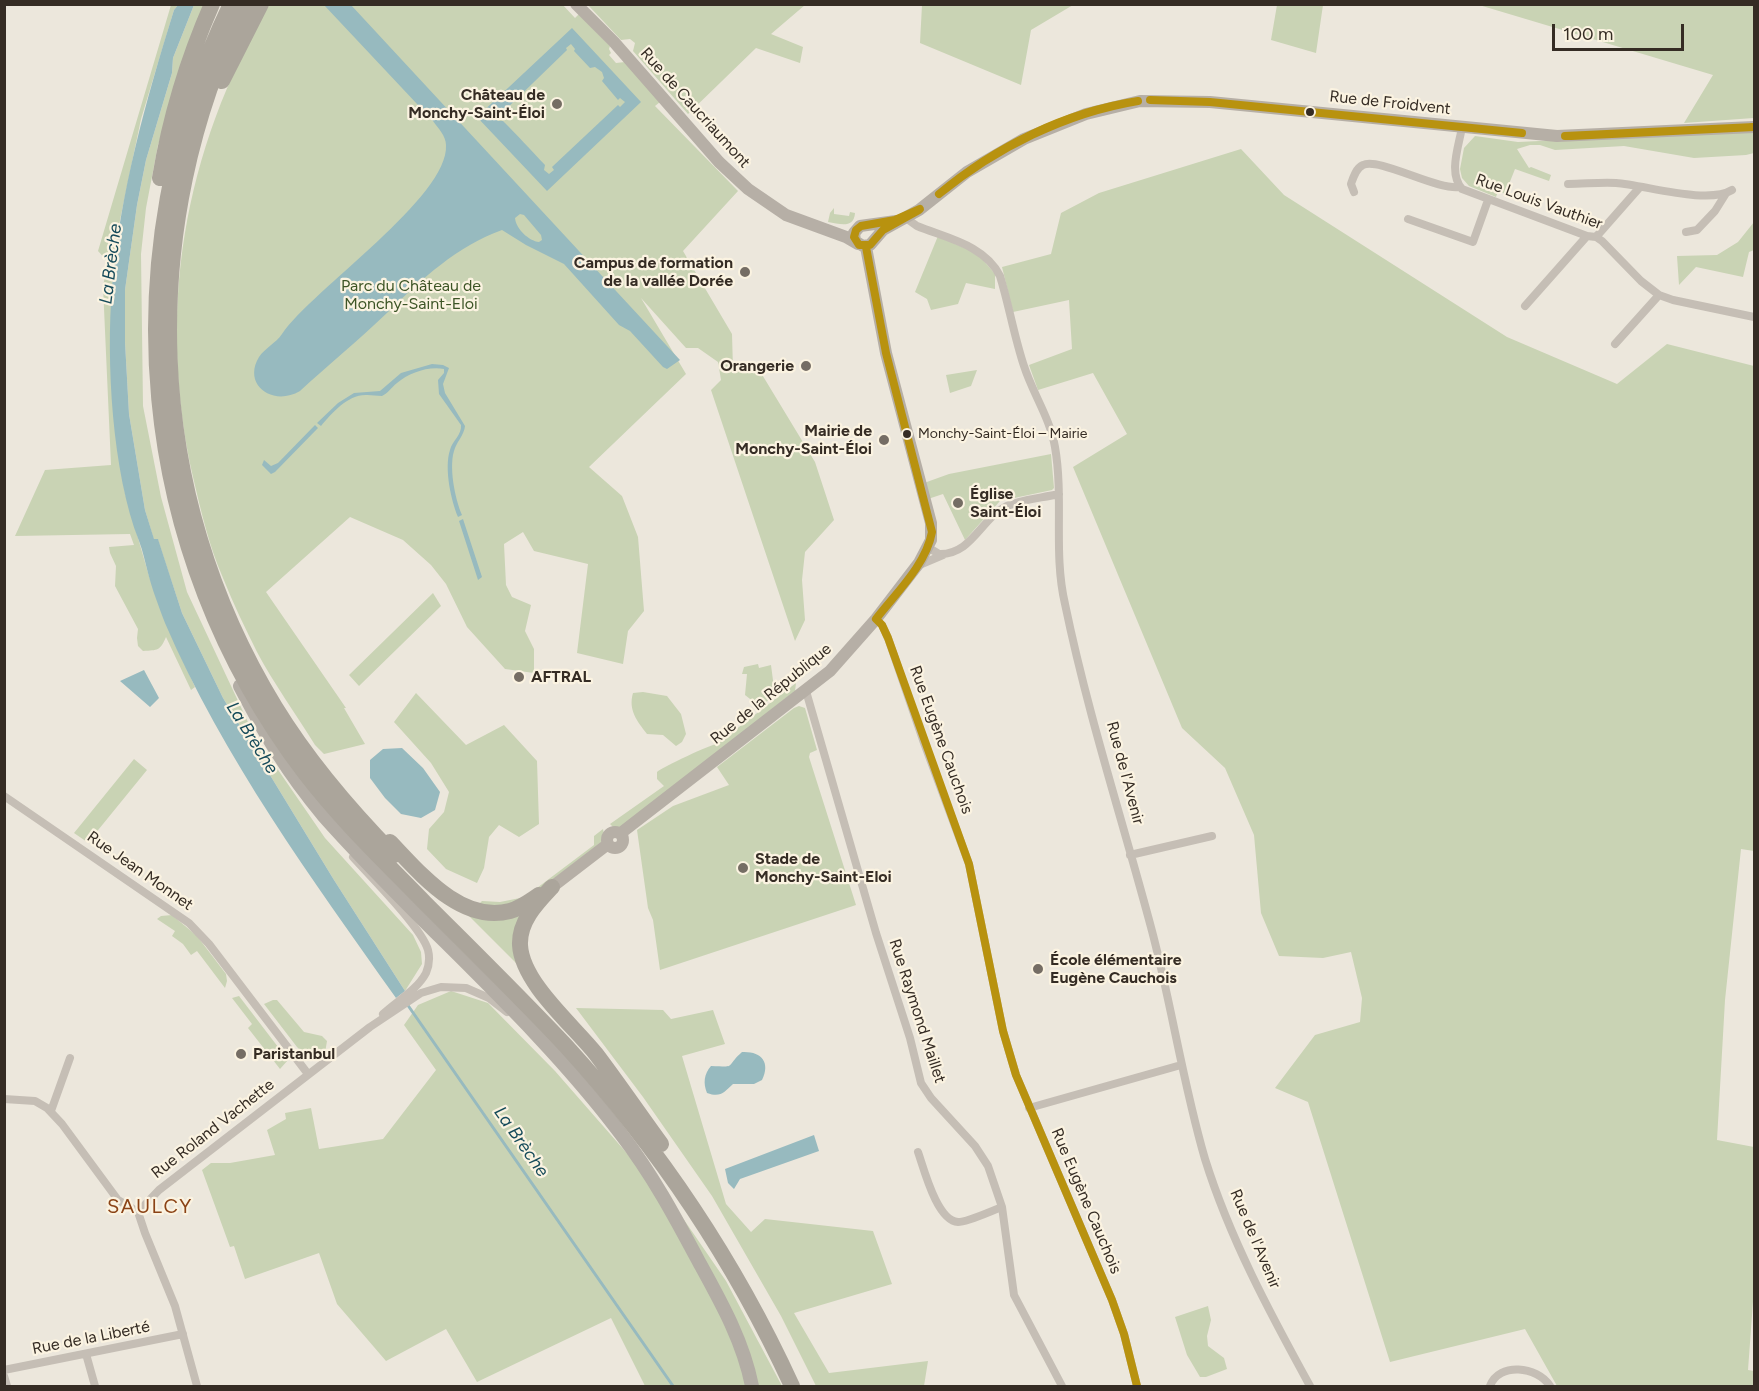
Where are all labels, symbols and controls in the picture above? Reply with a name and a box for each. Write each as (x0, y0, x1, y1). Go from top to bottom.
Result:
scale bar (1555, 12, 1687, 50)
text: 100 m (1563, 23, 1613, 45)
street label: Rue de Caucriaumont (636, 44, 754, 172)
place label: Château de Monchy-Saint-Éloi (408, 85, 545, 123)
street label: Rue de Froidvent (1328, 87, 1452, 119)
marker: Château de Monchy-Saint-Éloi (550, 97, 564, 111)
unlabelled marker (1304, 106, 1316, 118)
street label: Rue Louis Vauthier (1473, 170, 1605, 234)
water label: La Brèche (95, 222, 127, 306)
place label: Campus de formation de la vallée Dorée (574, 253, 733, 291)
marker: Campus de formation de la vallée Dorée (738, 265, 752, 279)
park label: Parc du Château de Monchy-Saint-Eloi (341, 276, 481, 314)
place label: Orangerie (720, 356, 794, 376)
marker: Orangerie (799, 359, 813, 373)
place label: Mairie de Monchy-Saint-Éloi (735, 421, 872, 459)
place label: Monchy-Saint-Éloi – Mairie (918, 426, 1087, 442)
marker: Monchy-Saint-Éloi – Mairie (901, 428, 913, 440)
marker: Mairie de Monchy-Saint-Éloi (877, 433, 891, 447)
place label: Église Saint-Éloi (970, 484, 1041, 522)
marker: Église Saint-Éloi (951, 496, 965, 510)
street label: Rue de la République (707, 639, 835, 749)
street label: Rue Eugène Cauchois (905, 663, 977, 817)
place label: AFTRAL (531, 667, 591, 687)
marker: AFTRAL (512, 670, 526, 684)
water label: La Brèche (221, 698, 283, 778)
street label: Rue de l'Avenir (1102, 719, 1148, 827)
street label: Rue Jean Monnet (83, 827, 197, 915)
place label: Stade de Monchy-Saint-Eloi (755, 849, 892, 887)
marker: Stade de Monchy-Saint-Eloi (736, 861, 750, 875)
street label: Rue Raymond Maillet (885, 936, 949, 1086)
place label: École élémentaire Eugène Cauchois (1050, 950, 1182, 988)
marker: École élémentaire Eugène Cauchois (1031, 962, 1045, 976)
place label: Paristanbul (253, 1044, 335, 1064)
marker: Paristanbul (234, 1047, 248, 1061)
street label: Rue Roland Vachette (148, 1075, 278, 1183)
water label: La Brèche (489, 1103, 553, 1181)
street label: Rue Eugène Cauchois (1047, 1125, 1125, 1277)
street label: Rue de l'Avenir (1225, 1186, 1285, 1292)
district label: SAULCY (107, 1195, 193, 1219)
street label: Rue de la Liberté (30, 1317, 152, 1359)

